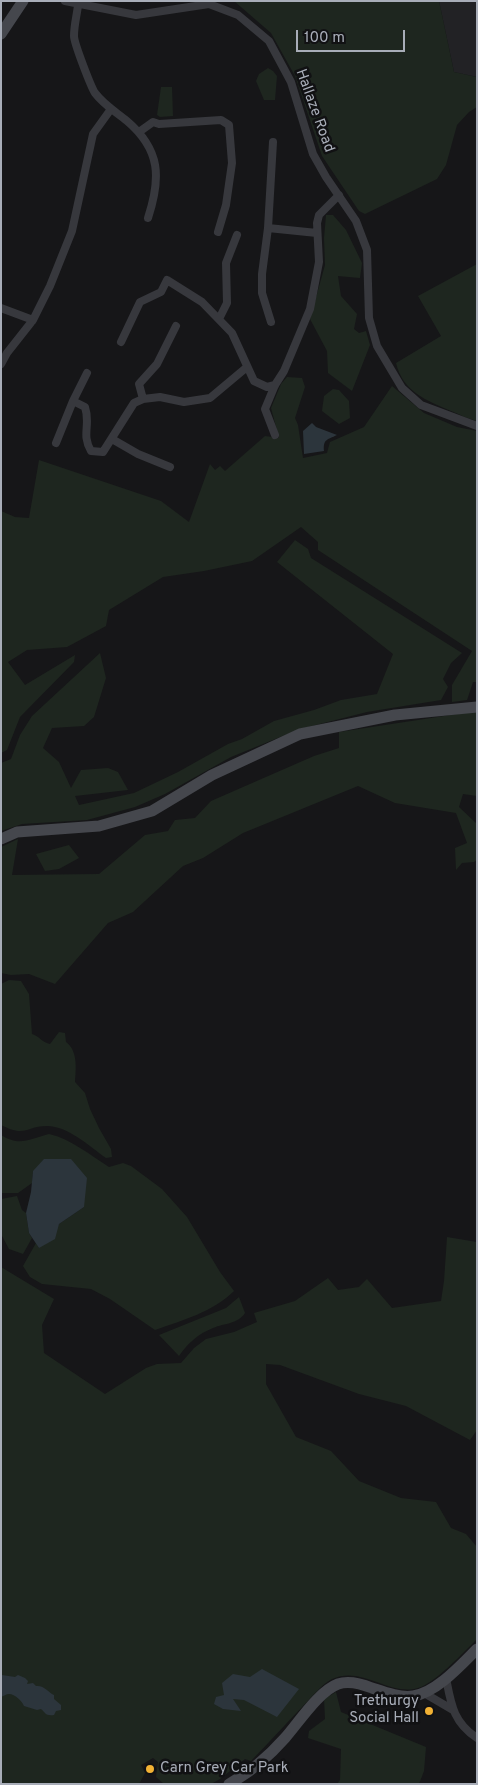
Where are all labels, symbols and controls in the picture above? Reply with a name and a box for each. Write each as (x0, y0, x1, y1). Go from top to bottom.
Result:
scale bar (298, 20, 407, 52)
text: 100 m (304, 29, 345, 48)
street label: Hallaze Road (291, 67, 337, 155)
place label: Trethurgy Social Hall (349, 1693, 419, 1728)
marker: Trethurgy Social Hall (423, 1705, 435, 1717)
place label: Carn Grey Car Park (160, 1760, 289, 1778)
marker: Carn Grey Car Park (144, 1763, 156, 1775)

